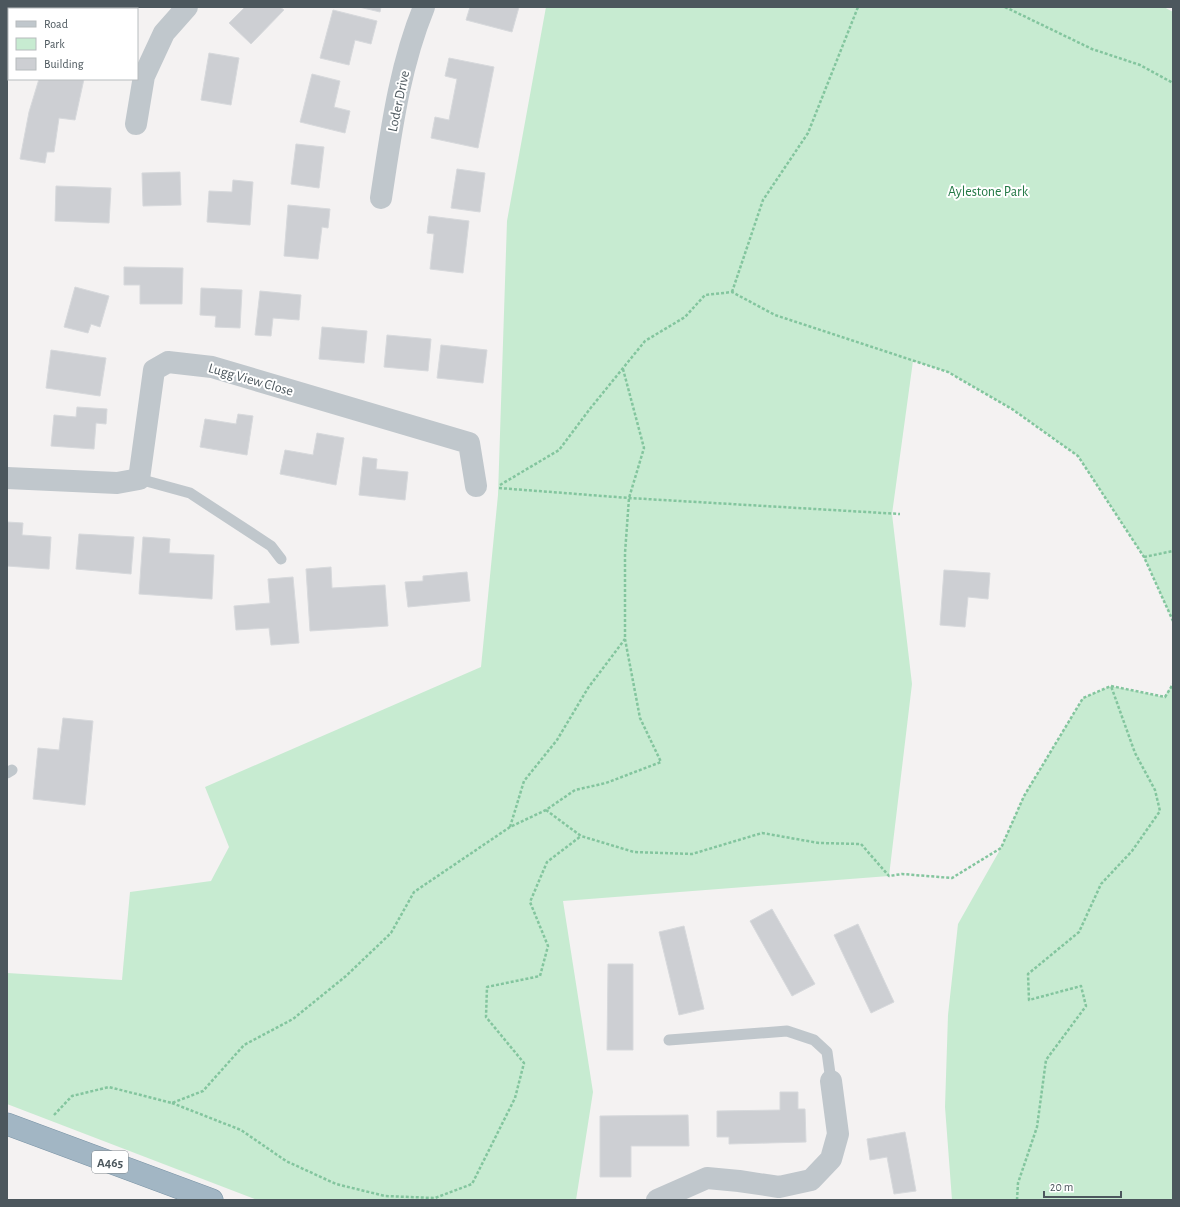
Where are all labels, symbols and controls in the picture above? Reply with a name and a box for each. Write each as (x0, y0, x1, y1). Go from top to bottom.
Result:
legend (8, 8, 138, 80)
text: Road (44, 18, 68, 30)
text: Park (44, 38, 65, 50)
text: Building (44, 58, 84, 70)
street label: Loder Drive (386, 69, 412, 133)
park label: Aylestone Park (948, 185, 1029, 199)
street label: Lugg View Close (207, 361, 295, 399)
road number: A465 (92, 1151, 128, 1173)
scale bar (1044, 1173, 1121, 1199)
text: 20 m (1050, 1181, 1073, 1193)

